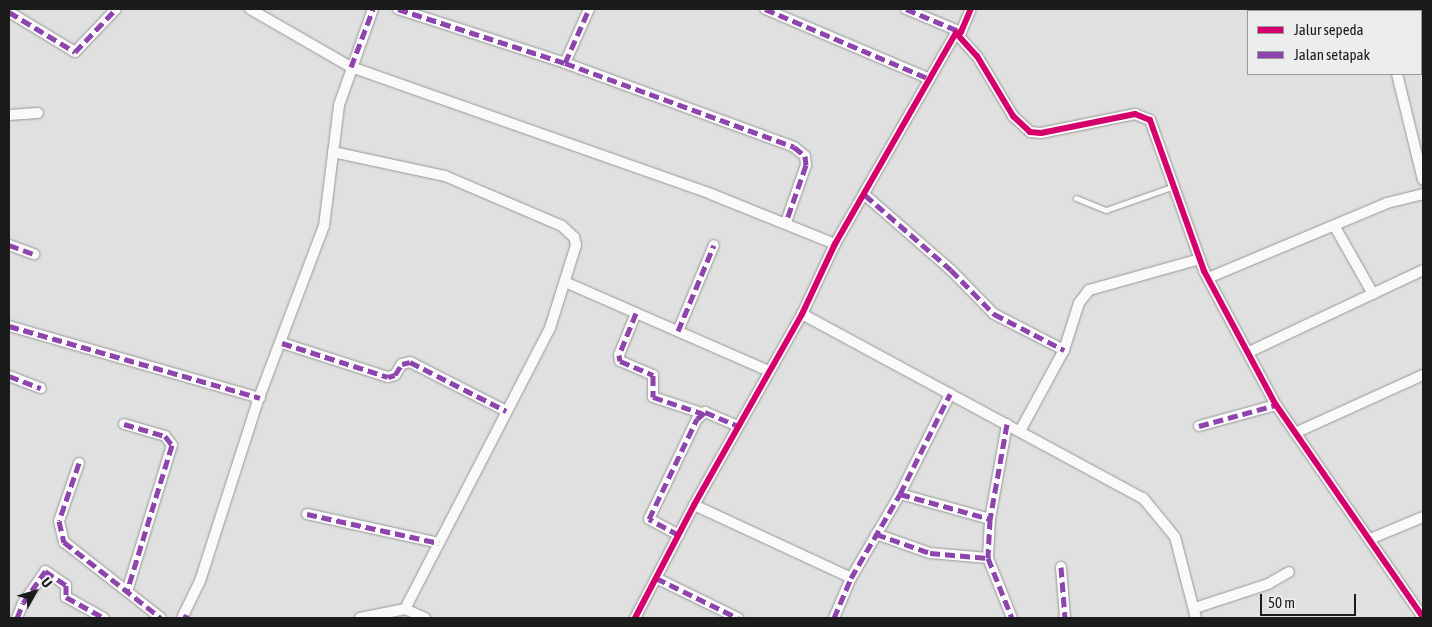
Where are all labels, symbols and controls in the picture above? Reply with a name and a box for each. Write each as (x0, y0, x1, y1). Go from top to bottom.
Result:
legend (1247, 10, 1422, 75)
text: Jalur sepeda (1294, 21, 1364, 38)
text: Jalan setapak (1294, 46, 1370, 63)
north arrow (10, 567, 60, 617)
text: U (38, 574, 55, 591)
scale bar (1262, 584, 1358, 616)
text: 50 m (1268, 594, 1295, 611)

